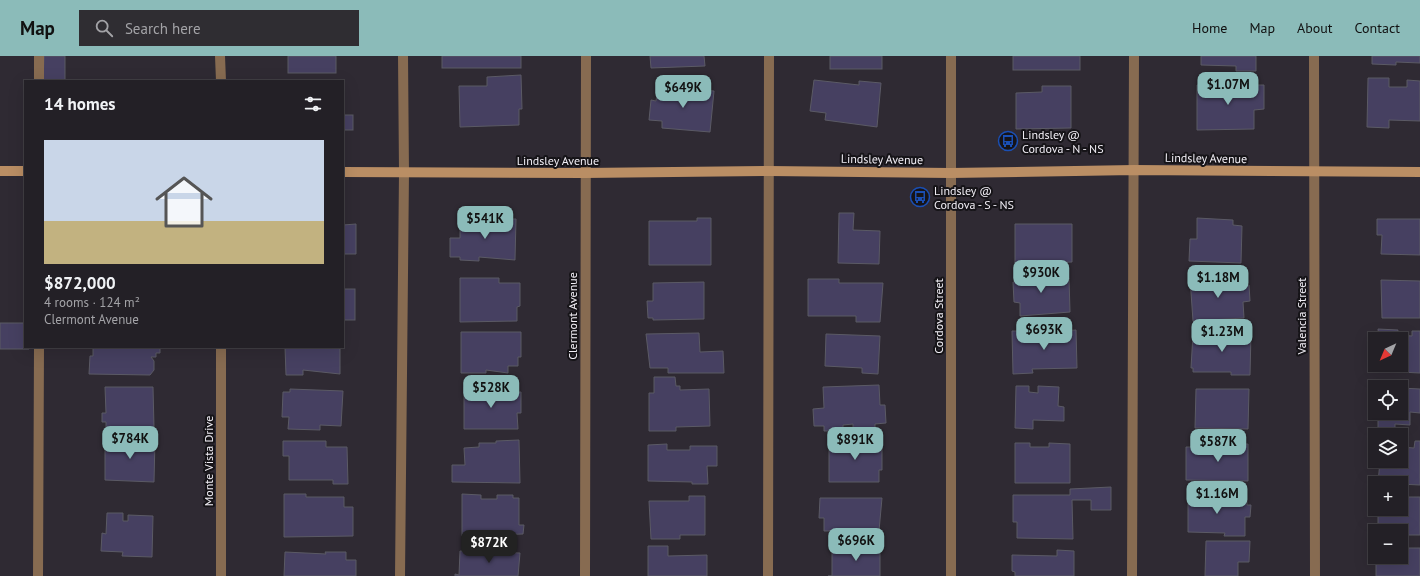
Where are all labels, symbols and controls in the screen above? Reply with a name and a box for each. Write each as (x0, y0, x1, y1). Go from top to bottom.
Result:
search box (79, 10, 359, 46)
text: Map (20, 16, 55, 40)
icon: search (93, 17, 115, 39)
text: Search here (125, 19, 201, 38)
text: Home (1192, 19, 1227, 37)
text: Map (1249, 19, 1275, 37)
text: About (1297, 19, 1333, 37)
text: Contact (1355, 19, 1400, 37)
pin: $1.07M (1195, 72, 1261, 106)
pin: $649K (655, 75, 711, 109)
text: $1.07M (1206, 76, 1250, 93)
text: $649K (664, 79, 702, 96)
text: 14 homes (44, 93, 115, 115)
icon: filters (302, 93, 324, 115)
place label: Lindsley @ Cordova - N - NS (1022, 127, 1104, 156)
bus stop icon: Lindsley @ Cordova - N - NS (997, 130, 1019, 152)
street label: Lindsley Avenue (1165, 150, 1247, 166)
street label: Lindsley Avenue (841, 151, 923, 167)
street label: Lindsley Avenue (517, 153, 599, 168)
icon: home (148, 166, 220, 238)
place label: Lindsley @ Cordova - S - NS (934, 183, 1014, 212)
bus stop icon: Lindsley @ Cordova - S - NS (909, 186, 931, 208)
pin: $541K (457, 206, 513, 240)
text: $541K (466, 210, 504, 227)
pin: $930K (1013, 260, 1069, 294)
text: $930K (1022, 264, 1060, 281)
pin: $1.18M (1185, 265, 1251, 299)
text: $1.18M (1196, 269, 1240, 286)
text: $872,000 (44, 272, 116, 294)
street label: Clermont Avenue (565, 272, 580, 360)
street label: Cordova Street (931, 278, 946, 354)
street label: Valencia Street (1294, 278, 1309, 355)
text: 4 rooms · 124 m² (44, 294, 140, 311)
text: Clermont Avenue (44, 311, 139, 328)
pin: $693K (1016, 317, 1072, 351)
pin: $1.23M (1189, 319, 1255, 353)
text: $693K (1025, 321, 1063, 338)
text: $1.23M (1200, 323, 1244, 340)
north arrow (1368, 332, 1408, 372)
map controls (1368, 332, 1408, 564)
pin: $528K (463, 375, 519, 409)
text: $528K (472, 379, 510, 396)
button: locate (1368, 380, 1408, 420)
street label: Monte Vista Drive (201, 416, 216, 506)
pin: $784K (102, 426, 158, 460)
pin: $891K (827, 427, 883, 461)
button: layers (1368, 428, 1408, 468)
pin: $587K (1190, 429, 1246, 463)
text: $784K (111, 430, 149, 447)
text: $891K (836, 431, 874, 448)
text: $587K (1199, 433, 1237, 450)
button: + (1368, 476, 1408, 516)
pin: $1.16M (1184, 481, 1250, 515)
text: $1.16M (1195, 485, 1239, 502)
button: − (1368, 524, 1408, 564)
pin: $696K (828, 528, 884, 562)
pin: $872K (461, 530, 517, 564)
text: $696K (837, 532, 875, 549)
text: $872K (470, 534, 508, 551)

